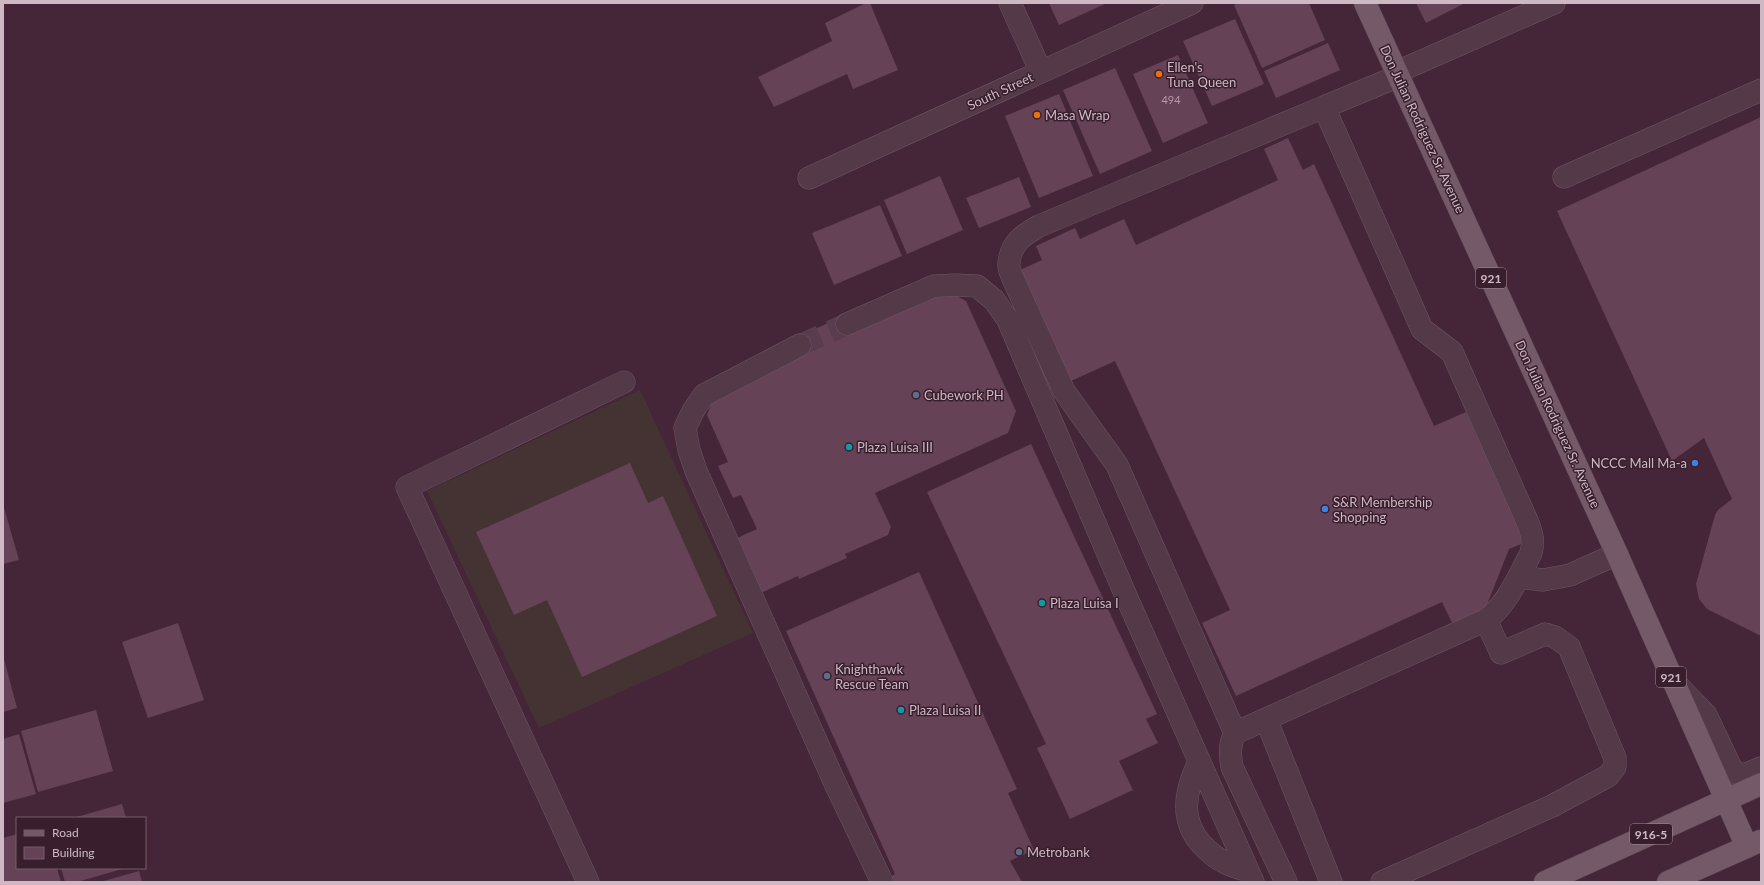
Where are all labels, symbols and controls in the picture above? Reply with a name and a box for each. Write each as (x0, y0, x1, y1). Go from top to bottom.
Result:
street label: Don Julian Rodriguez Sr. Avenue (1377, 42, 1469, 216)
place label: Ellen's Tuna Queen (1167, 59, 1236, 90)
street label: South Street (964, 69, 1036, 113)
marker: Ellen's Tuna Queen (1154, 69, 1164, 79)
house number: 494 (1161, 93, 1181, 106)
place label: Masa Wrap (1045, 107, 1110, 123)
marker: Masa Wrap (1032, 110, 1042, 120)
road number: 921 (1476, 268, 1506, 288)
street label: Don Julian Rodriguez Sr. Avenue (1512, 337, 1604, 511)
place label: Cubework PH (924, 387, 1004, 403)
marker: Cubework PH (911, 390, 921, 400)
place label: Plaza Luisa III (857, 439, 933, 455)
marker: Plaza Luisa III (844, 442, 854, 452)
place label: NCCC Mall Ma-a (1591, 455, 1687, 471)
marker: NCCC Mall Ma-a (1690, 458, 1700, 468)
place label: S&R Membership Shopping (1333, 494, 1432, 525)
marker: S&R Membership Shopping (1320, 504, 1330, 514)
place label: Plaza Luisa I (1050, 595, 1119, 611)
marker: Plaza Luisa I (1037, 598, 1047, 608)
place label: Knighthawk Rescue Team (835, 661, 909, 692)
road number: 921 (1656, 667, 1686, 687)
marker: Knighthawk Rescue Team (822, 671, 832, 681)
place label: Plaza Luisa II (909, 702, 981, 718)
marker: Plaza Luisa II (896, 705, 906, 715)
legend (16, 817, 146, 869)
road number: 916-5 (1630, 824, 1672, 844)
text: Road (52, 825, 79, 840)
place label: Metrobank (1027, 844, 1090, 860)
text: Building (52, 845, 95, 860)
marker: Metrobank (1014, 847, 1024, 857)

